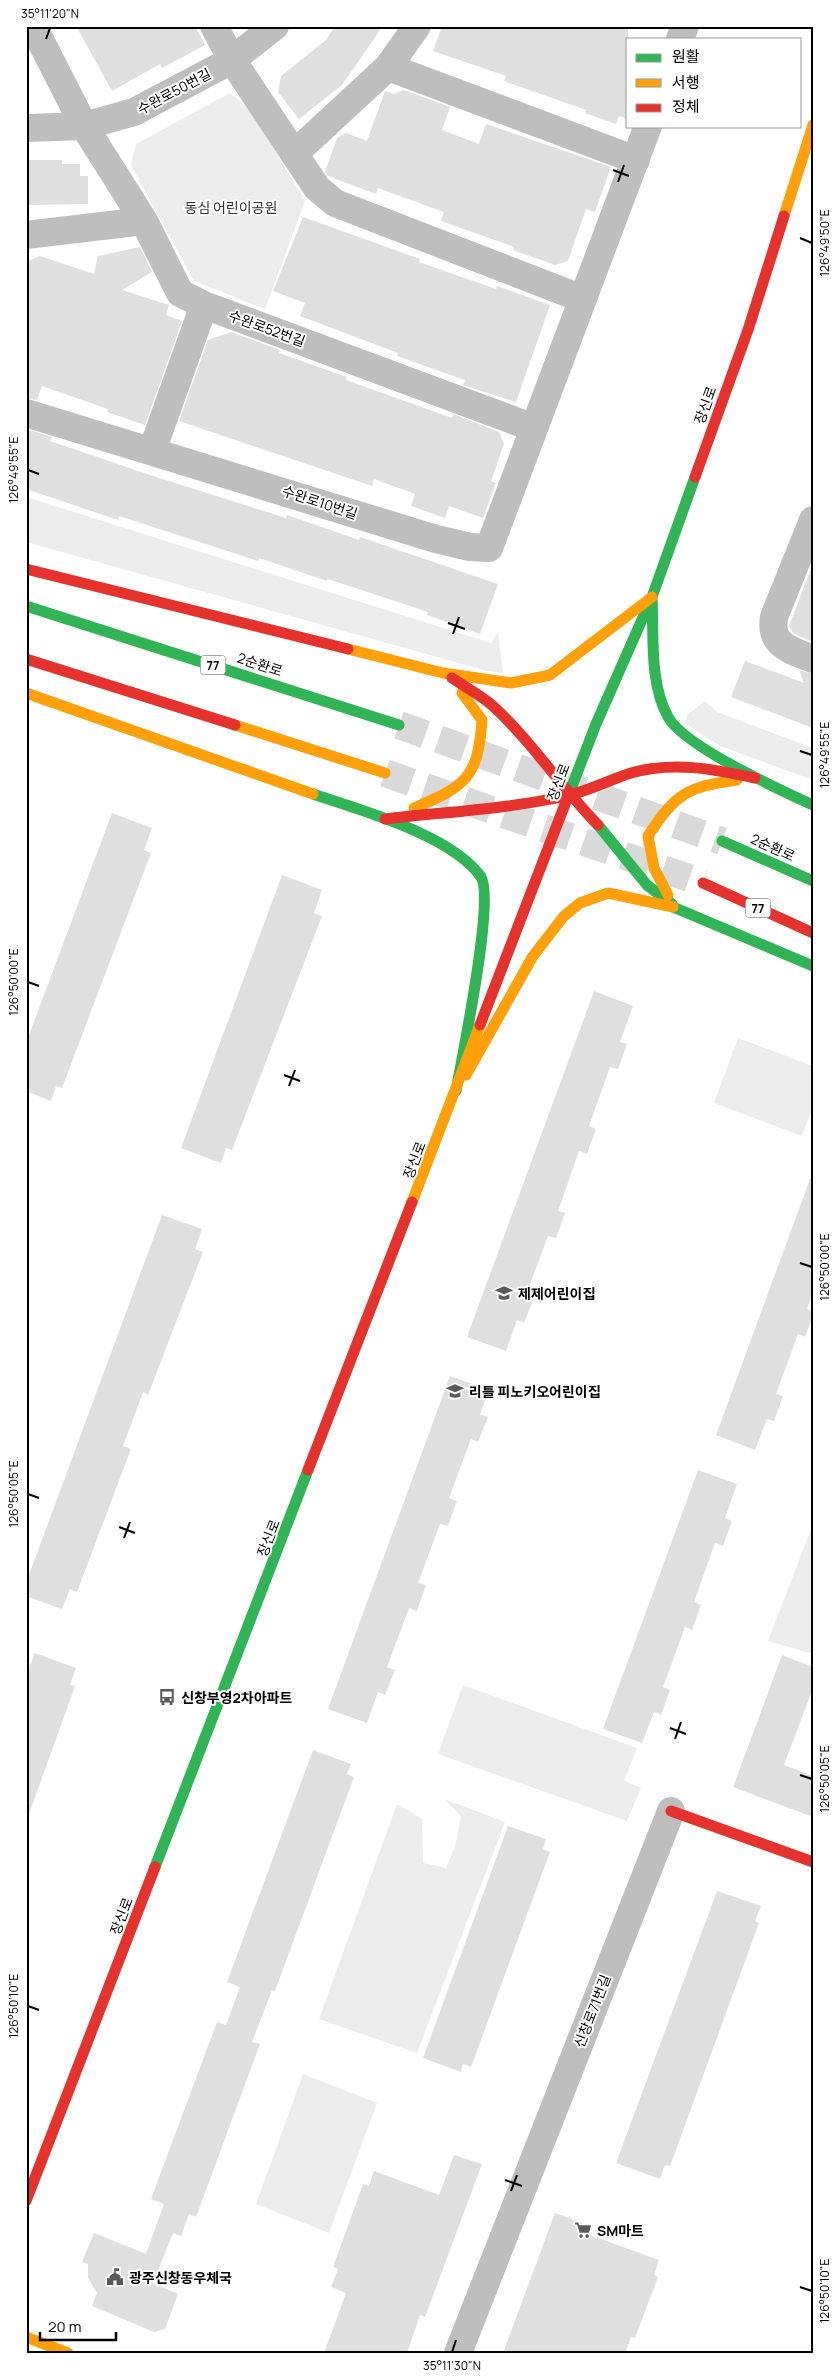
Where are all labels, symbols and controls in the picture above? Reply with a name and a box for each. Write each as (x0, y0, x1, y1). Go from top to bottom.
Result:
text: 35°11'20"N (21, 5, 79, 22)
legend (626, 38, 802, 128)
text: 원활 (672, 46, 700, 67)
street label: 수완로50번길 (134, 64, 214, 118)
text: 서행 (672, 72, 700, 93)
text: 정체 (672, 96, 700, 117)
park label: 동심 어린이공원 (185, 198, 277, 217)
text: 126°49'50"E (816, 209, 833, 277)
street label: 수완로52번길 (226, 305, 308, 351)
street label: 장신로 (689, 383, 721, 426)
text: 126°49'55"E (5, 436, 22, 503)
street label: 수완로10번길 (280, 481, 360, 523)
street label: 2순환로 (235, 648, 285, 680)
road number: 77 (200, 656, 226, 674)
text: 126°49'55"E (816, 721, 833, 788)
street label: 장신로 (542, 760, 574, 803)
street label: 2순환로 (748, 829, 798, 865)
road number: 77 (746, 898, 770, 918)
text: 126°50'00"E (5, 948, 22, 1016)
street label: 장신로 (398, 1138, 430, 1181)
text: 126°50'00"E (816, 1233, 833, 1301)
school or university icon: 제제어린이집 (494, 1283, 514, 1303)
place label: 제제어린이집 (518, 1284, 595, 1303)
school or university icon: 리틀 피노키오어린이집 (445, 1381, 465, 1401)
place label: 리틀 피노키오어린이집 (469, 1382, 601, 1401)
text: 126°50'05"E (5, 1460, 22, 1527)
street label: 장신로 (252, 1516, 284, 1559)
bus stop icon: 신창부영2차아파트 (157, 1687, 177, 1707)
place label: 신창부영2차아파트 (181, 1688, 292, 1707)
text: 126°50'05"E (816, 1745, 833, 1812)
street label: 장신로 (105, 1894, 137, 1937)
street label: 신창로71번길 (569, 1972, 615, 2050)
text: 126°50'10"E (5, 1973, 22, 2038)
supermarket icon: SM마트 (573, 2220, 593, 2240)
place label: SM마트 (597, 2221, 644, 2240)
text: 126°50'10"E (816, 2258, 833, 2323)
public building icon: 광주신창동우체국 (105, 2267, 125, 2287)
place label: 광주신창동우체국 (129, 2268, 232, 2287)
scale bar (40, 2309, 116, 2341)
text: 20 m (48, 2316, 81, 2337)
text: 35°11'30"N (423, 2357, 481, 2374)

